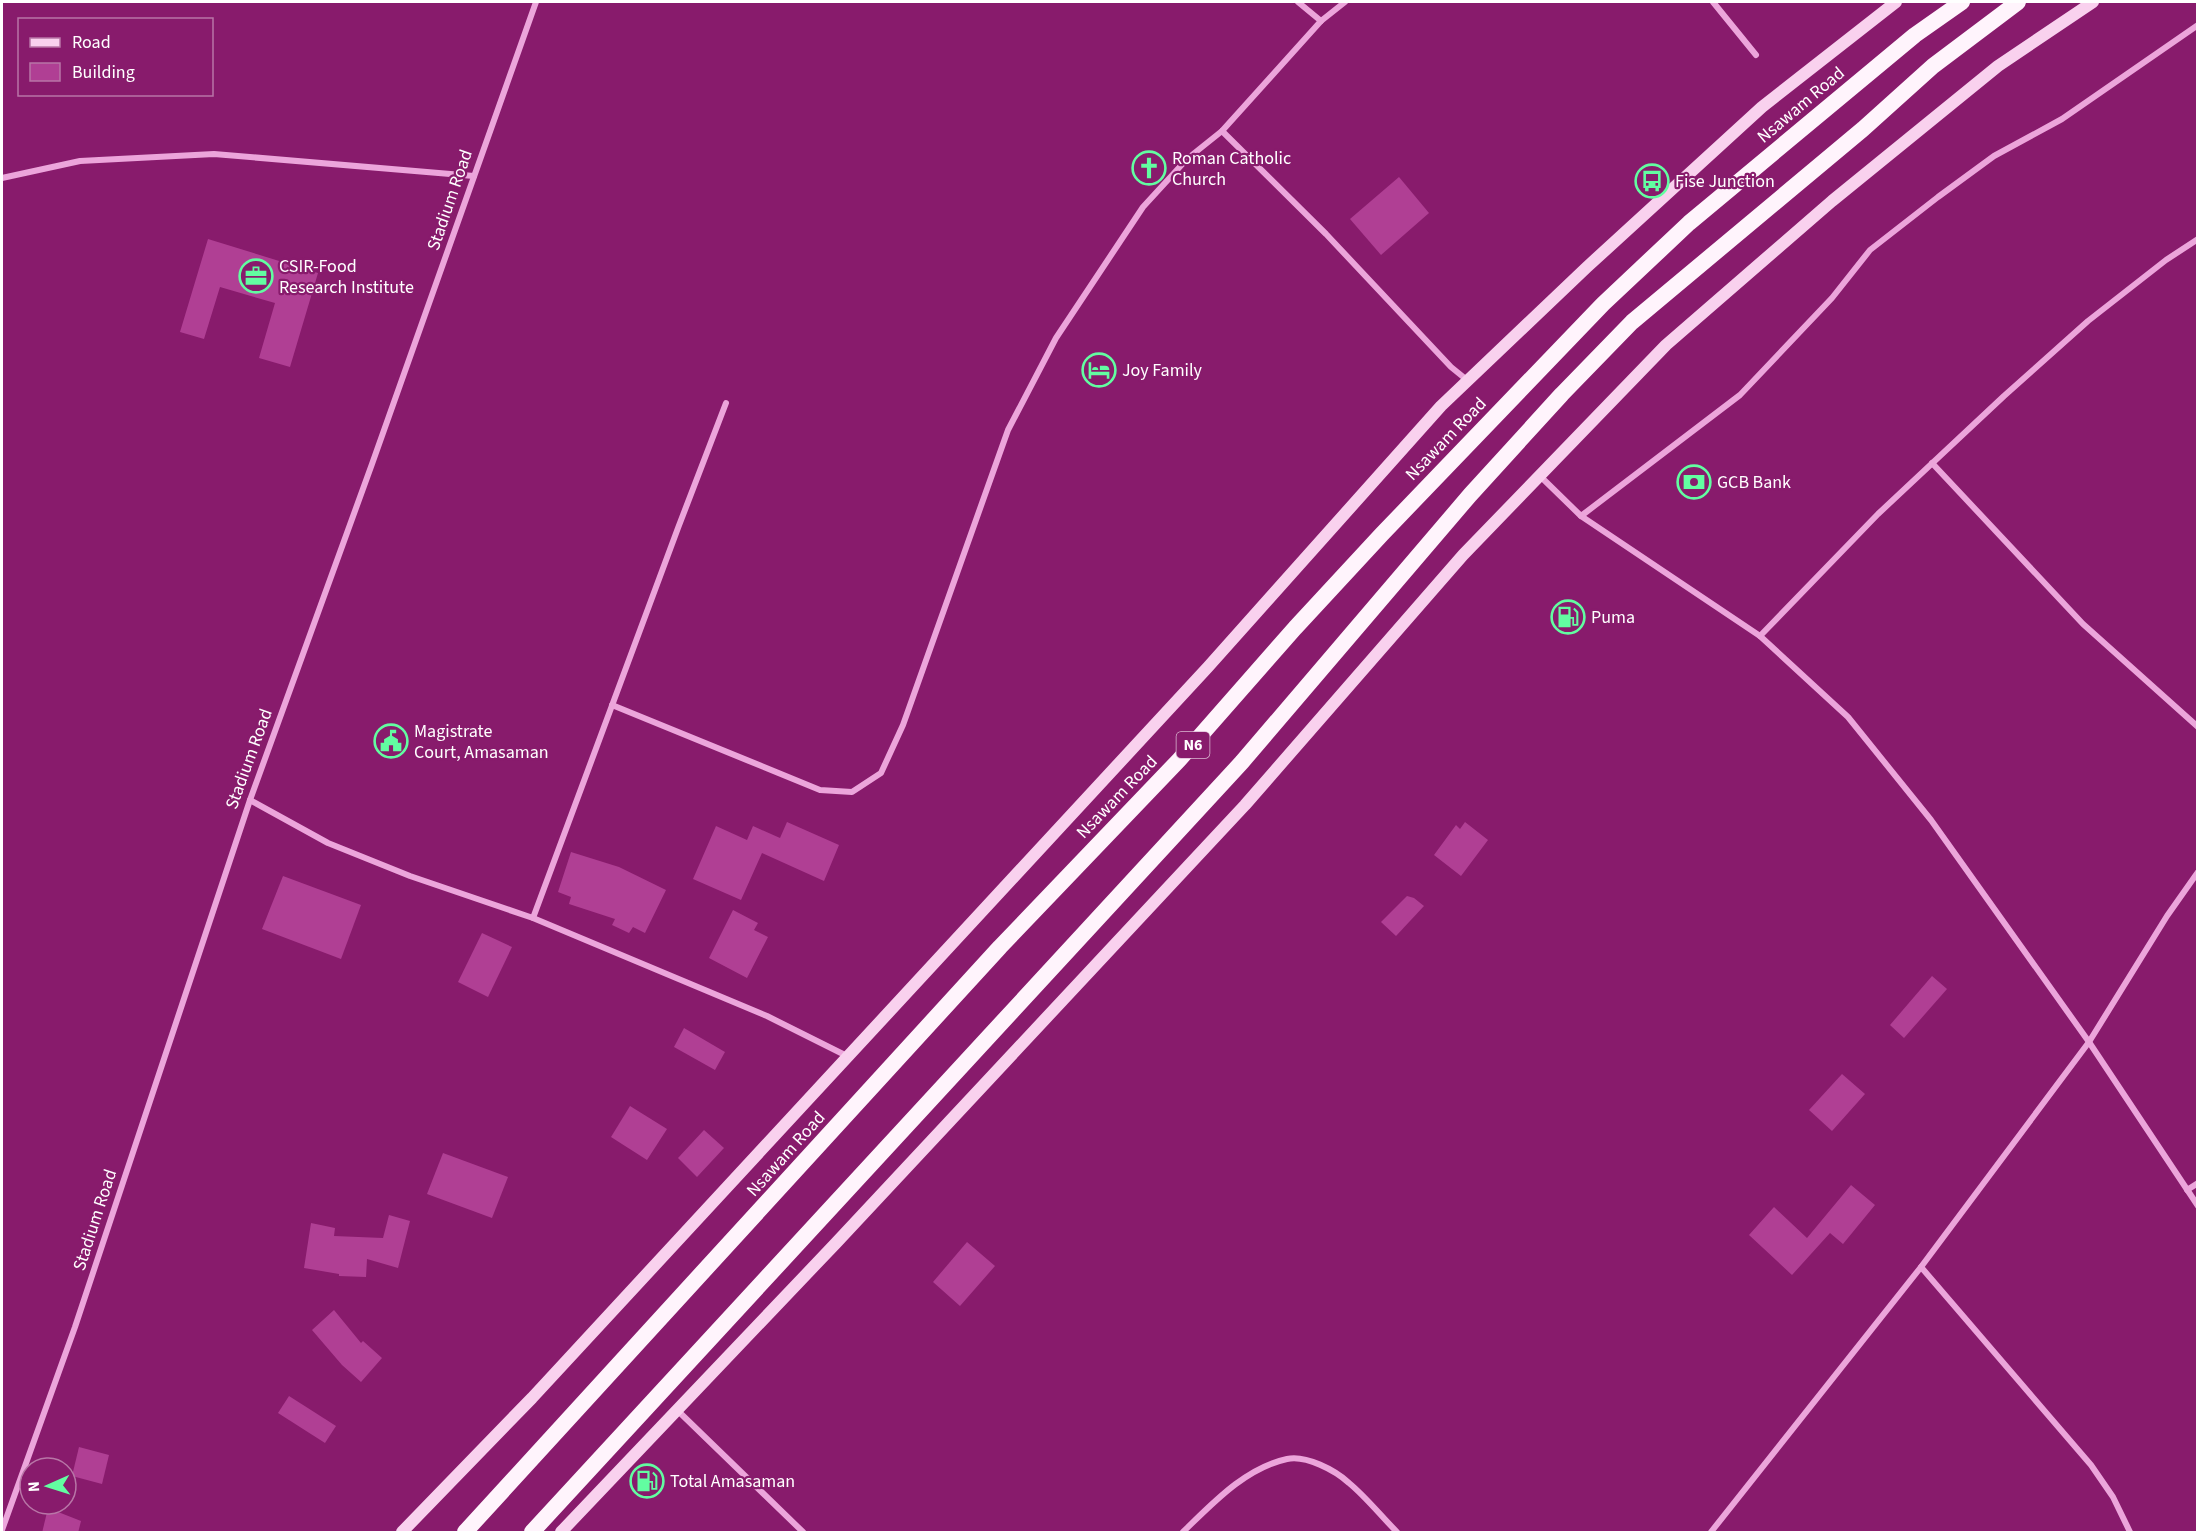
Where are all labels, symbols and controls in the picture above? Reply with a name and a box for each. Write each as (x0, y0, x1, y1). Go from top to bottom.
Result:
legend (18, 18, 213, 96)
text: Road (72, 30, 111, 55)
text: Building (72, 60, 135, 85)
street label: Nsawam Road (1752, 61, 1850, 149)
street label: Stadium Road (421, 146, 479, 254)
place label: Roman Catholic Church (1172, 146, 1291, 192)
church icon: Roman Catholic Church (1131, 150, 1167, 186)
bus stop icon: Fise Junction (1634, 163, 1670, 199)
place label: Fise Junction (1675, 169, 1775, 194)
place label: CSIR-Food Research Institute (279, 254, 414, 300)
office icon: CSIR-Food Research Institute (238, 258, 274, 294)
hotel icon: Joy Family (1081, 352, 1117, 388)
place label: Joy Family (1122, 358, 1203, 383)
street label: Nsawam Road (1400, 392, 1492, 486)
bank icon: GCB Bank (1676, 464, 1712, 500)
place label: GCB Bank (1717, 470, 1791, 495)
fuel station icon: Puma (1550, 599, 1586, 635)
place label: Puma (1591, 605, 1635, 630)
street label: Stadium Road (219, 705, 279, 813)
place label: Magistrate Court, Amasaman (414, 719, 549, 765)
public building icon: Magistrate Court, Amasaman (373, 723, 409, 759)
road number: N6 (1176, 732, 1210, 758)
street label: Nsawam Road (1071, 750, 1163, 844)
street label: Nsawam Road (741, 1106, 831, 1202)
street label: Stadium Road (67, 1166, 123, 1274)
north arrow (18, 1456, 78, 1516)
fuel station icon: Total Amasaman (629, 1463, 665, 1499)
place label: Total Amasaman (670, 1469, 795, 1494)
text: N (23, 1481, 45, 1493)

